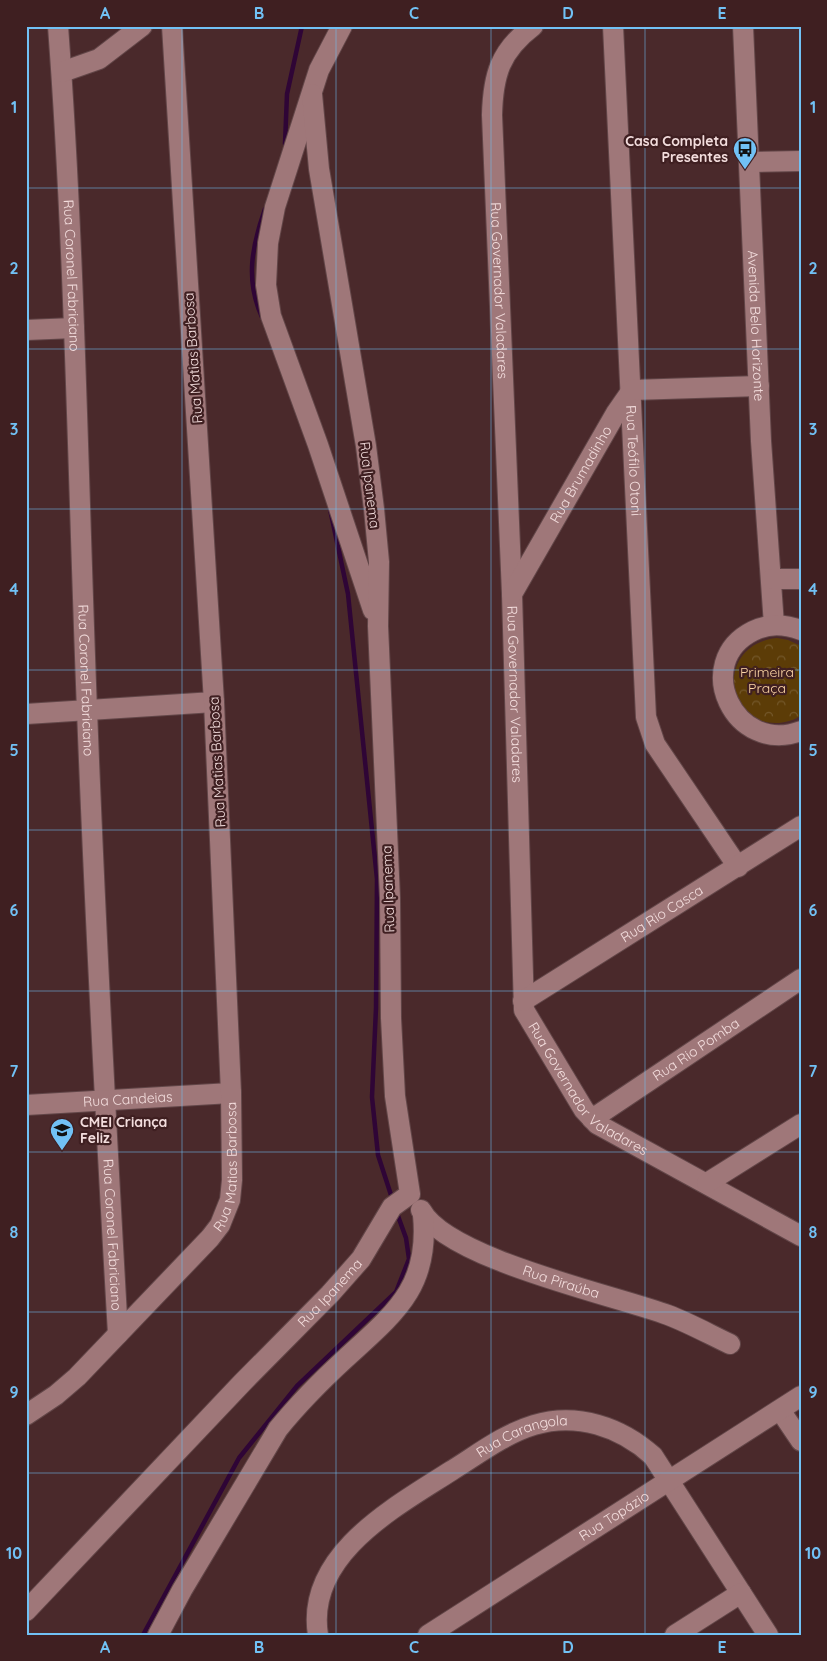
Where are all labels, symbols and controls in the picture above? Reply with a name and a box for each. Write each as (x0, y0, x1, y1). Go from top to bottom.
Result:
text: A (100, 3, 111, 23)
text: B (254, 3, 264, 23)
text: C (409, 3, 419, 23)
text: D (562, 3, 574, 23)
text: E (717, 3, 727, 23)
text: 1 (11, 97, 17, 117)
text: 1 (810, 97, 816, 117)
place label: Casa Completa Presentes (625, 132, 728, 166)
bus stop icon: Casa Completa Presentes (732, 136, 758, 170)
street label: Rua Coronel Fabriciano (60, 199, 84, 352)
street label: Rua Governador Valadares (487, 202, 512, 379)
street label: Avenida Belo Horizonte (744, 250, 768, 402)
text: 2 (9, 258, 19, 278)
text: 2 (808, 258, 818, 278)
street label: Rua Matias Barbosa (179, 292, 207, 424)
street label: Rua Teófilo Otoni (622, 405, 645, 516)
text: 3 (10, 419, 18, 439)
text: 3 (809, 419, 817, 439)
street label: Rua Brumadinho (546, 422, 616, 526)
street label: Rua Ipanema (356, 441, 384, 529)
text: 4 (9, 579, 19, 599)
text: 4 (808, 579, 818, 599)
street label: Rua Coronel Fabriciano (74, 604, 98, 757)
street label: Rua Governador Valadares (503, 605, 526, 783)
park label: Primeira Praça (740, 663, 794, 697)
street label: Rua Matias Barbosa (205, 696, 229, 828)
text: 5 (9, 740, 19, 760)
text: 5 (808, 740, 818, 760)
street label: Rua Ipanema (377, 845, 399, 933)
street label: Rua Rio Casca (617, 881, 706, 946)
text: 6 (10, 900, 19, 920)
text: 6 (809, 900, 818, 920)
street label: Rua Rio Pomba (649, 1014, 743, 1085)
street label: Rua Governador Valadares (524, 1019, 651, 1159)
text: 7 (10, 1061, 19, 1081)
text: 7 (809, 1061, 818, 1081)
street label: Rua Candeias (83, 1087, 173, 1111)
street label: Rua Matias Barbosa (209, 1102, 241, 1235)
place label: CMEI Criança Feliz (80, 1113, 167, 1147)
school or university icon: CMEI Criança Feliz (49, 1117, 75, 1151)
street label: Rua Coronel Fabriciano (99, 1158, 126, 1311)
text: 8 (10, 1222, 19, 1242)
text: 8 (809, 1222, 818, 1242)
street label: Rua Ipanema (293, 1255, 366, 1331)
street label: Rua Piraúba (520, 1261, 602, 1302)
text: 9 (9, 1382, 19, 1402)
text: 9 (808, 1382, 818, 1402)
street label: Rua Carangola (473, 1411, 568, 1461)
street label: Rua Topázio (576, 1487, 653, 1545)
text: 10 (6, 1543, 22, 1563)
text: 10 (805, 1543, 821, 1563)
text: A (100, 1637, 111, 1657)
text: B (254, 1637, 264, 1657)
text: C (409, 1637, 419, 1657)
text: D (562, 1637, 574, 1657)
text: E (717, 1637, 727, 1657)

